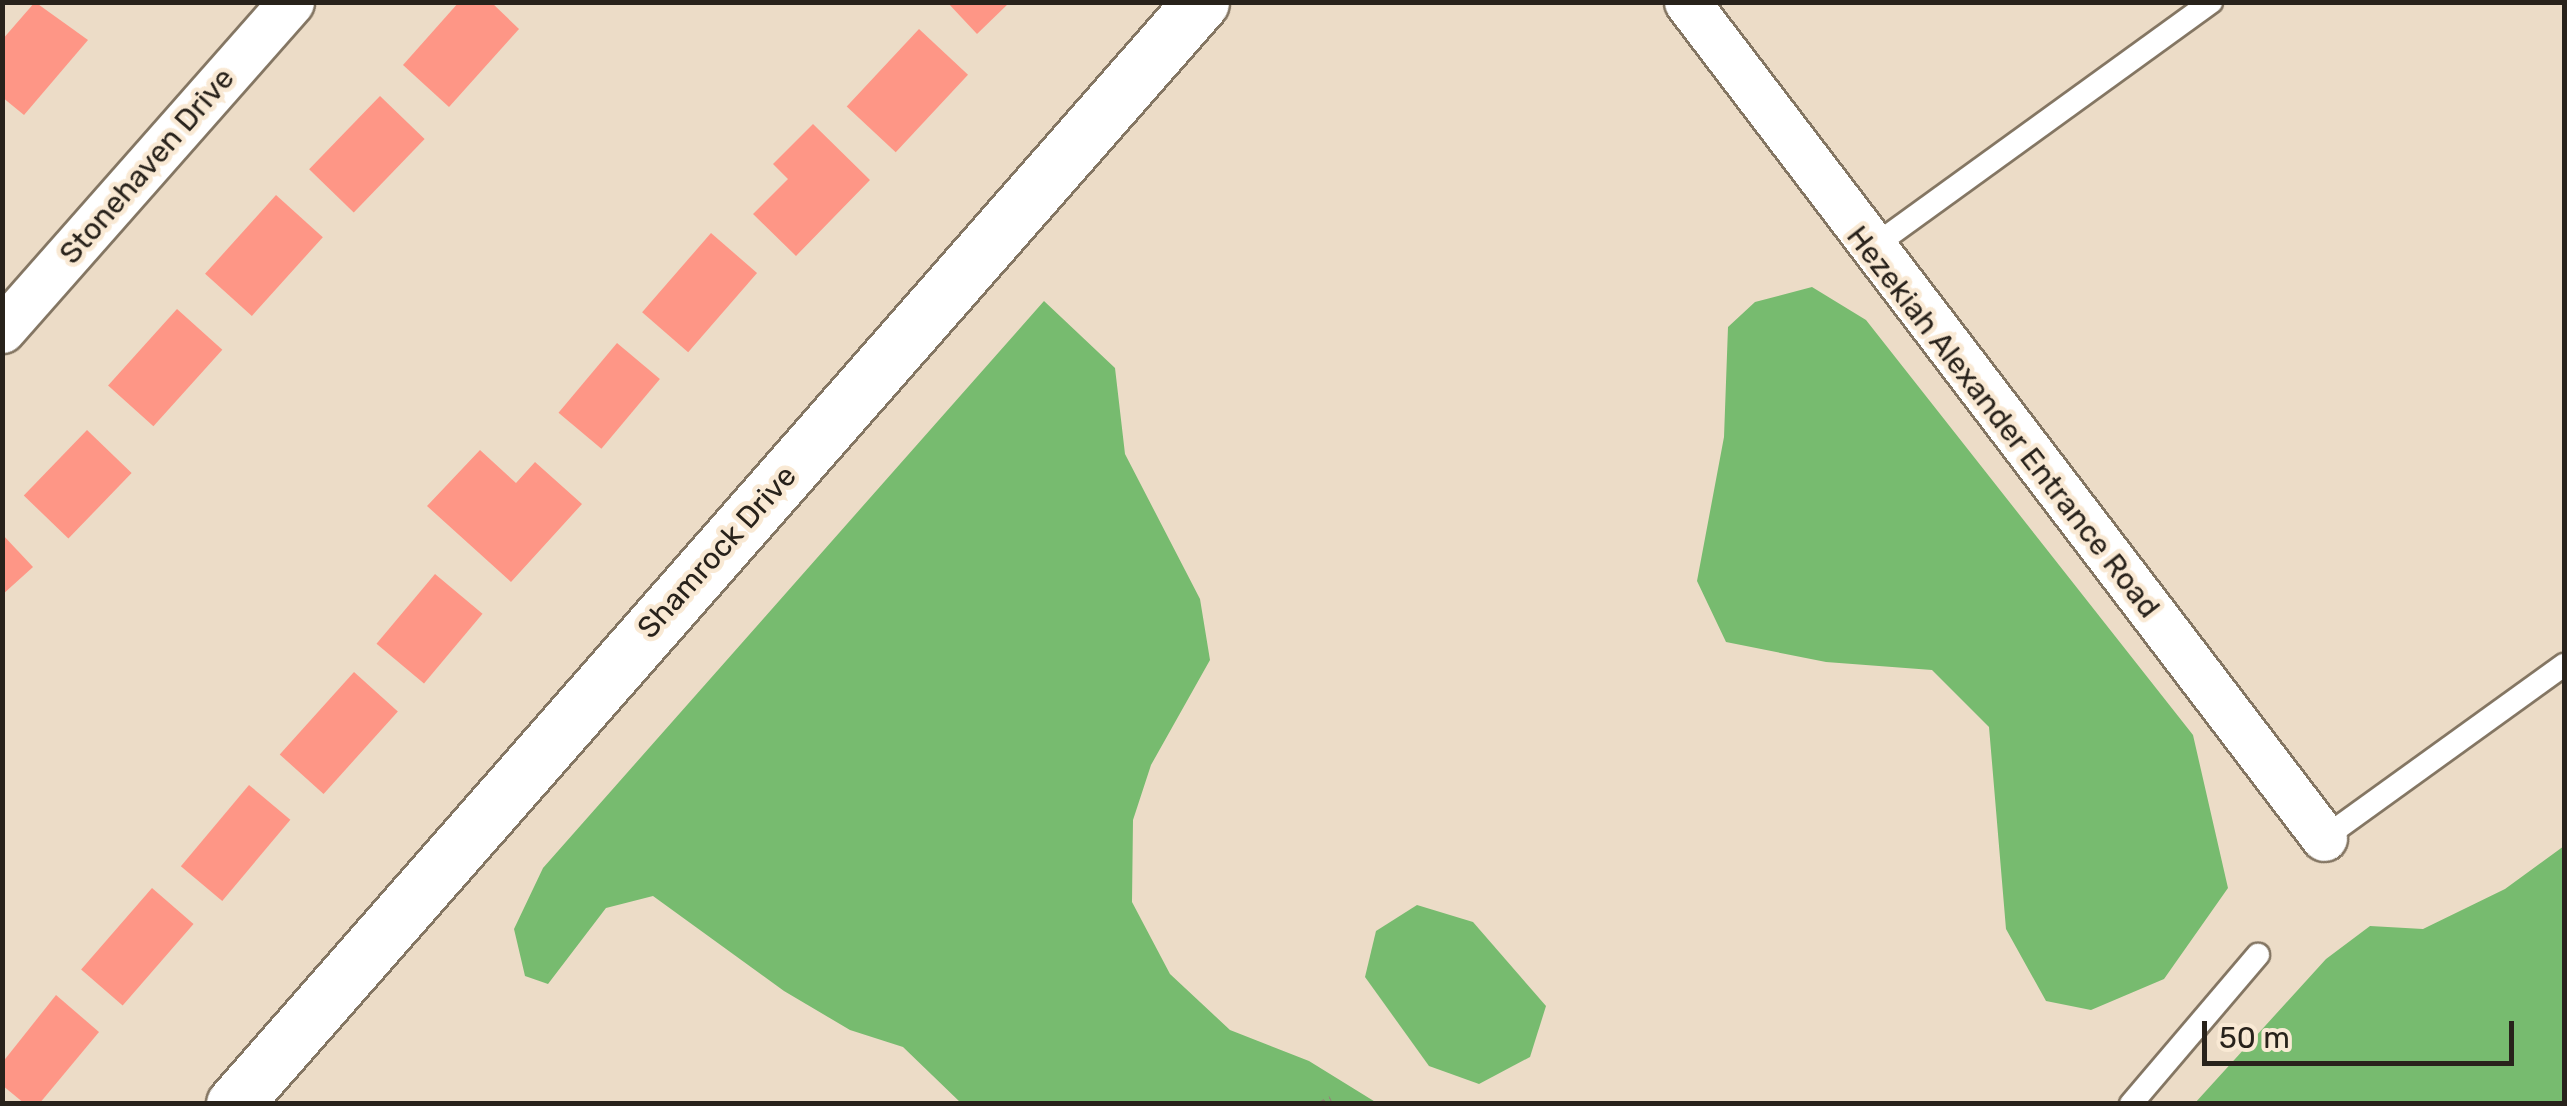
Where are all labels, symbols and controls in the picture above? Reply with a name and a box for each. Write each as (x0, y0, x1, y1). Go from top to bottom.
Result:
street label: Stonehaven Drive (52, 61, 242, 271)
street label: Hezekiah Alexander Entrance Road (1838, 218, 2168, 626)
street label: Shamrock Drive (630, 458, 804, 646)
scale bar (2207, 1001, 2520, 1063)
text: 50 m (2219, 1020, 2290, 1056)

